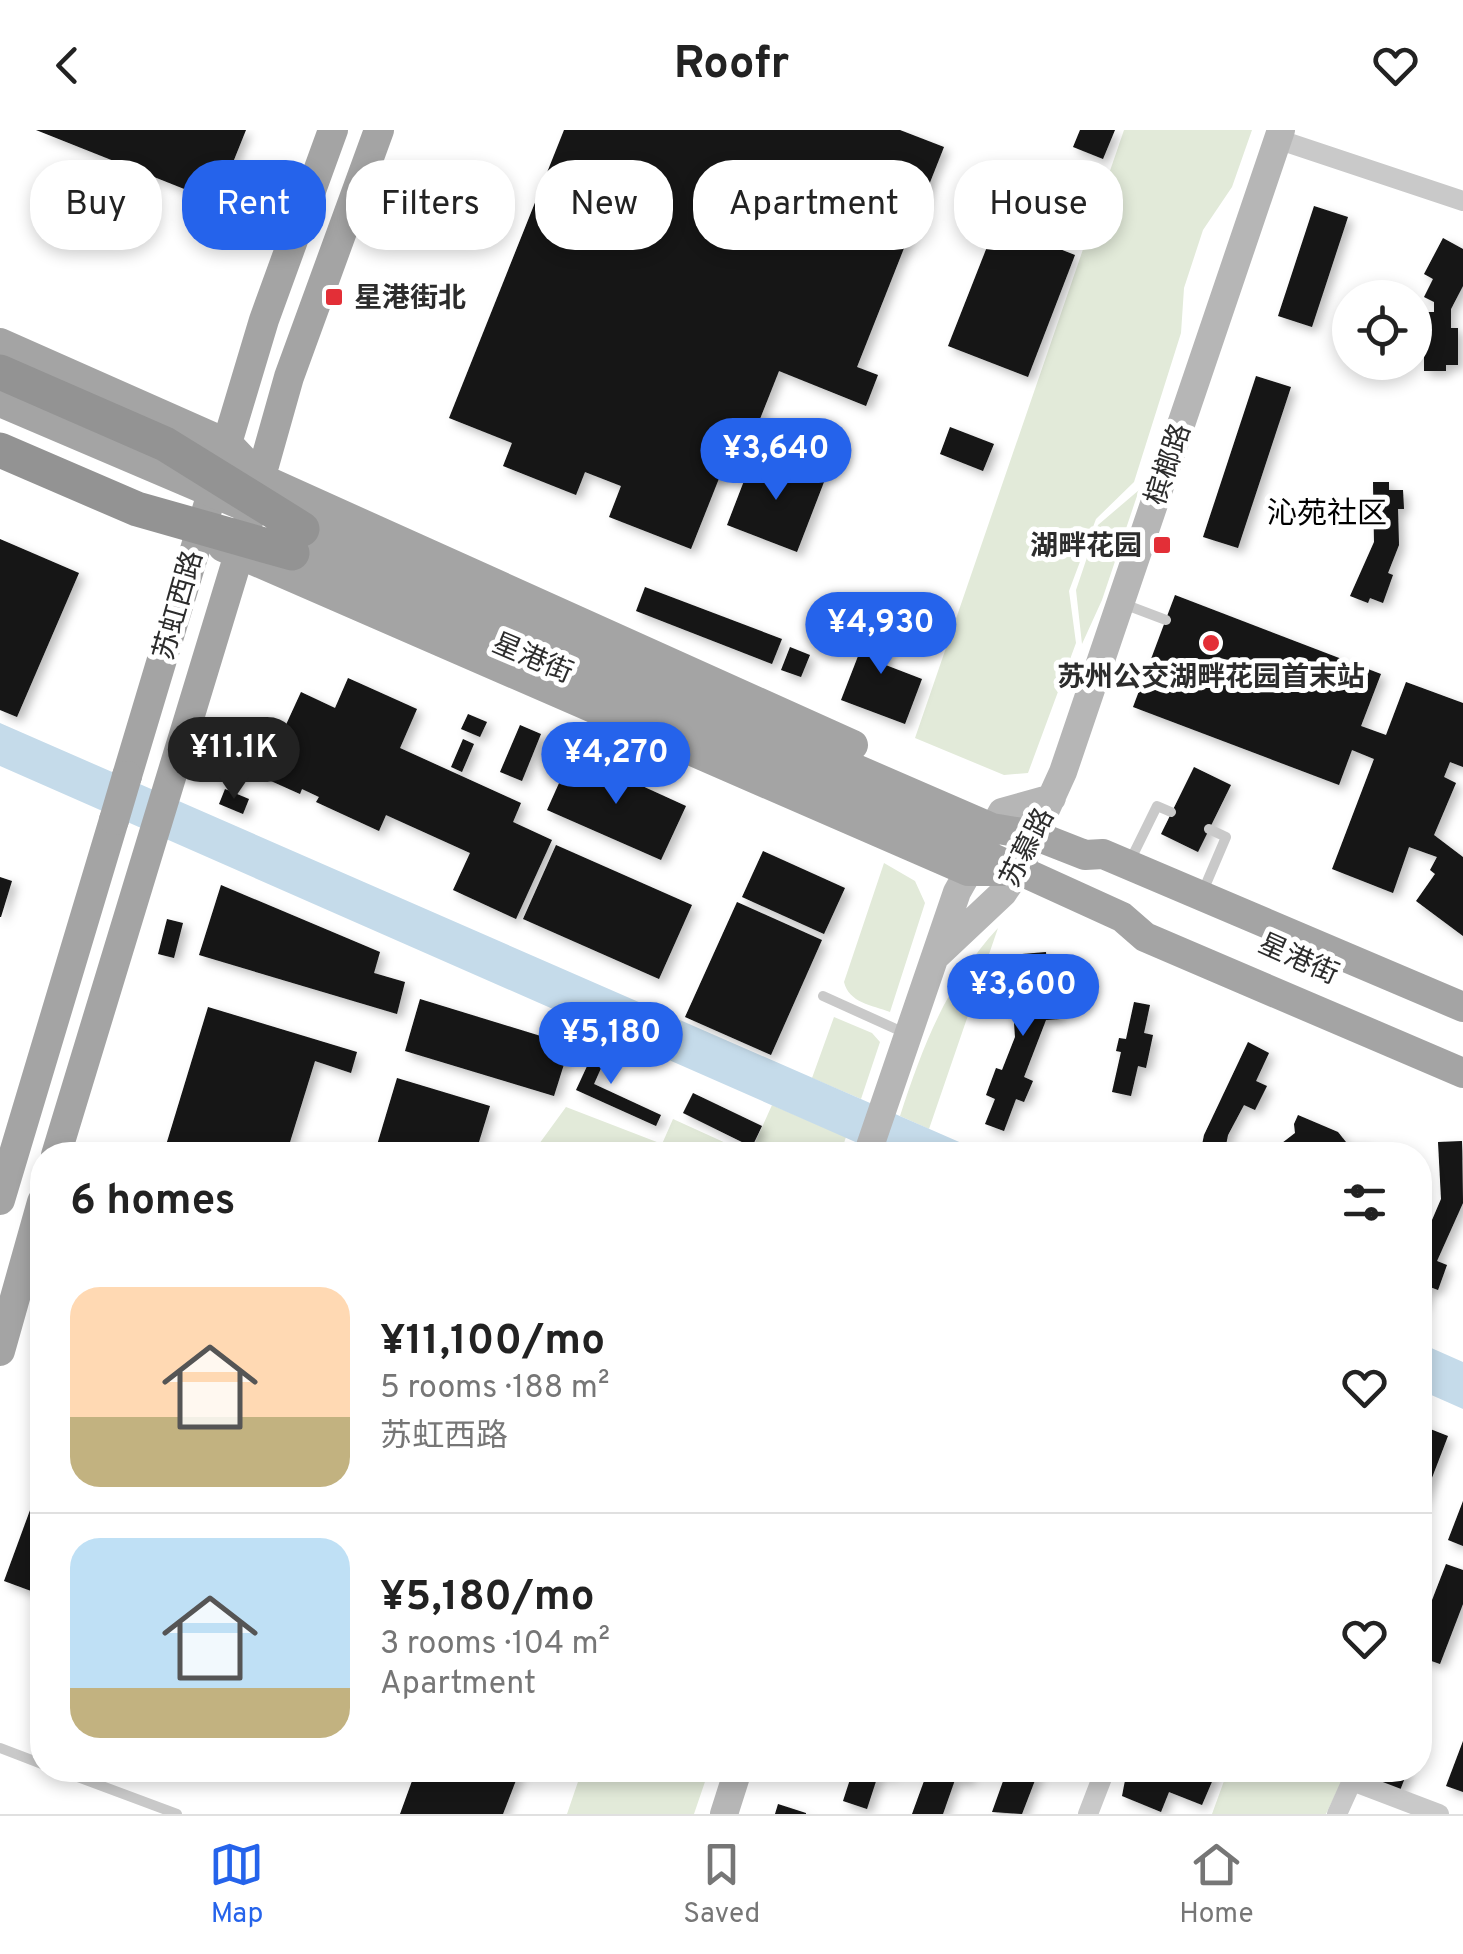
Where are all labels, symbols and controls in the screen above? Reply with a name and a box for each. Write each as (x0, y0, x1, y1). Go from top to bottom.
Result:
text: Roofr (674, 37, 789, 94)
icon: back (40, 38, 95, 93)
icon: heart (1368, 38, 1423, 93)
chip: Buy (30, 160, 162, 250)
chip: Rent (182, 160, 326, 250)
chip: Filters (346, 160, 515, 250)
chip: New (535, 160, 673, 250)
chip: Apartment (693, 160, 934, 250)
chip: House (954, 160, 1123, 250)
map controls (1332, 280, 1432, 380)
button: locate (1332, 280, 1432, 380)
place label: 星港街北 (354, 282, 466, 318)
marker: 星港街北 (323, 286, 345, 308)
pin: ¥3,640 (695, 418, 857, 503)
street label: 槟榔路 (1139, 419, 1201, 511)
text: ¥3,640 (722, 430, 830, 470)
district label: 沁苑社区 (1267, 497, 1387, 534)
place label: 湖畔花园 (1030, 530, 1142, 566)
marker: 湖畔花园 (1151, 534, 1173, 556)
street label: 苏虹西路 (147, 547, 213, 665)
pin: ¥4,930 (800, 592, 962, 677)
text: ¥4,930 (827, 604, 935, 644)
street label: 星港街 (486, 627, 578, 693)
marker: 苏州公交湖畔花园首末站 (1200, 632, 1222, 654)
place label: 苏州公交湖畔花园首末站 (1057, 661, 1365, 697)
pin: ¥11.1K (153, 717, 315, 802)
pin: ¥4,270 (535, 722, 697, 807)
text: ¥11.1K (190, 729, 278, 769)
text: ¥4,270 (563, 734, 669, 774)
street label: 苏慕路 (994, 803, 1064, 894)
street label: 星港街 (1252, 927, 1343, 994)
pin: ¥3,600 (942, 954, 1104, 1039)
text: ¥3,600 (969, 966, 1077, 1006)
pin: ¥5,180 (530, 1002, 692, 1087)
text: ¥5,180 (561, 1014, 661, 1054)
icon: filters (1337, 1175, 1392, 1230)
text: 6 homes (70, 1176, 235, 1229)
text: ¥11,100/mo (380, 1316, 605, 1369)
icon: home (150, 1327, 270, 1447)
icon: heart (1337, 1360, 1392, 1415)
text: 5 rooms · 188 m² (380, 1369, 610, 1409)
text: 苏虹西路 (380, 1418, 508, 1458)
text: ¥5,180/mo (380, 1572, 595, 1625)
icon: home (150, 1578, 270, 1698)
icon: heart (1337, 1611, 1392, 1666)
text: 3 rooms · 104 m² (380, 1625, 610, 1665)
text: Apartment (380, 1665, 536, 1705)
tab: Map (209, 1837, 264, 1933)
tab: Saved (683, 1837, 760, 1933)
tab: Home (1179, 1837, 1254, 1933)

